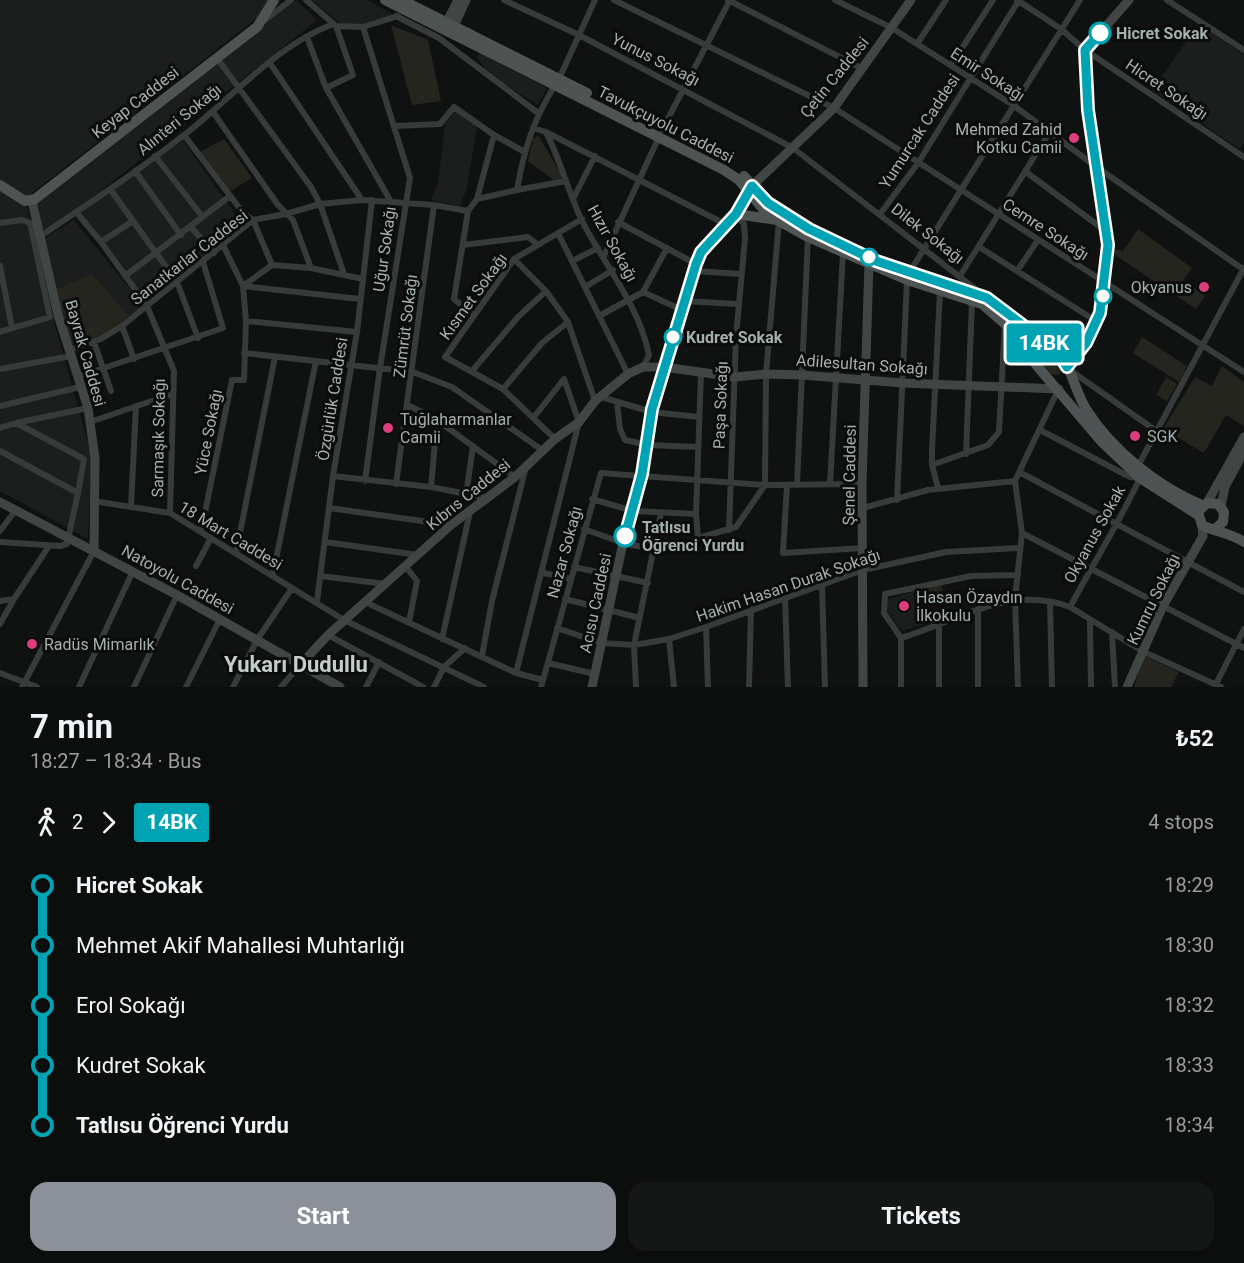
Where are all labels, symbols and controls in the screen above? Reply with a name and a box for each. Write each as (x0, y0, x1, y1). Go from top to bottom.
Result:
marker: Hicret Sokak (1089, 22, 1111, 44)
place label: Hicret Sokak (1116, 24, 1209, 43)
street label: Yunus Sokağı (609, 29, 703, 90)
street label: Çetin Caddesi (796, 33, 873, 122)
street label: Emir Sokağı (947, 43, 1028, 105)
street label: Hicret Sokağı (1122, 55, 1211, 124)
street label: Keyap Caddesi (88, 63, 183, 142)
street label: Yumurcak Caddesi (875, 70, 964, 192)
street label: Alınteri Sokağı (134, 80, 225, 159)
street label: Tavukçuyolu Caddesi (595, 82, 737, 167)
place label: Mehmed Zahid Kotku Camii (955, 120, 1062, 157)
marker: Mehmed Zahid Kotku Camii (1067, 131, 1081, 145)
street label: Cemre Sokağı (999, 194, 1092, 264)
street label: Dilek Sokağı (887, 199, 968, 268)
street label: Hızır Sokağı (584, 201, 641, 285)
street label: Uğur Sokağı (369, 205, 400, 293)
street label: Sanatkarlar Caddesi (127, 206, 251, 309)
unlabelled marker (860, 248, 878, 266)
street label: Kısmet Sokağı (436, 249, 511, 343)
street label: Zümrüt Sokağı (390, 273, 421, 379)
place label: Okyanus (1131, 278, 1192, 297)
marker: Okyanus (1197, 280, 1211, 294)
unlabelled marker (1094, 287, 1112, 305)
street label: Bayrak Caddesi (61, 298, 110, 409)
line badge: 14BK (1002, 324, 1086, 362)
marker: Kudret Sokak (664, 328, 682, 346)
place label: Kudret Sokak (686, 328, 783, 347)
text: 14BK (1019, 331, 1069, 355)
street label: Özgürlük Caddesi (313, 336, 352, 462)
street label: Adilesultan Sokağı (796, 350, 928, 379)
street label: Paşa Sokağı (709, 361, 732, 449)
street label: Sarmaşık Sokağı (148, 378, 169, 498)
street label: Yüce Sokağı (191, 387, 226, 477)
place label: Tuğlaharmanlar Camii (400, 410, 512, 447)
marker: Tuğlaharmanlar Camii (381, 421, 395, 435)
street label: Şenel Caddesi (839, 424, 860, 526)
place label: SGK (1147, 427, 1178, 446)
marker: SGK (1128, 429, 1142, 443)
street label: Kıbrıs Caddesi (423, 455, 514, 534)
street label: Okyanus Sokak (1060, 481, 1130, 586)
street label: 18 Mart Caddesi (176, 497, 286, 574)
street label: Nazar Sokağı (543, 504, 586, 600)
place label: Tatlısu Öğrenci Yurdu (642, 518, 744, 555)
marker: Tatlısu Öğrenci Yurdu (614, 525, 636, 547)
street label: Natoyolu Caddesi (118, 541, 237, 618)
street label: Hakim Hasan Durak Sokağı (694, 545, 883, 626)
street label: Kumru Sokağı (1123, 550, 1184, 648)
street label: Acısu Caddesi (576, 551, 615, 655)
place label: Hasan Özaydın İlkokulu (916, 588, 1023, 625)
marker: Hasan Özaydın İlkokulu (897, 599, 911, 613)
place label: Radüs Mimarlık (44, 635, 156, 654)
marker: Radüs Mimarlık (25, 637, 39, 651)
district label: Yukarı Dudullu (224, 652, 368, 677)
text: 7 min (30, 707, 113, 746)
text: ₺52 (1176, 726, 1214, 751)
text: 18:27 – 18:34 · Bus (30, 749, 202, 773)
icon: walk (30, 806, 63, 839)
icon: forward (92, 806, 125, 839)
text: 2 (72, 810, 83, 834)
text: 14BK (146, 810, 197, 834)
text: 4 stops (1148, 810, 1214, 834)
text: Hicret Sokak (76, 873, 203, 898)
text: 18:29 (1164, 873, 1214, 897)
text: Mehmet Akif Mahallesi Muhtarlığı (76, 933, 405, 958)
text: 18:30 (1164, 933, 1214, 957)
text: Erol Sokağı (76, 993, 186, 1018)
text: 18:32 (1164, 993, 1214, 1017)
text: Kudret Sokak (76, 1053, 206, 1078)
text: 18:33 (1164, 1053, 1214, 1077)
text: Tatlısu Öğrenci Yurdu (76, 1113, 289, 1138)
text: 18:34 (1164, 1113, 1214, 1137)
button: Start (30, 1182, 616, 1251)
button: Tickets (628, 1182, 1214, 1251)

